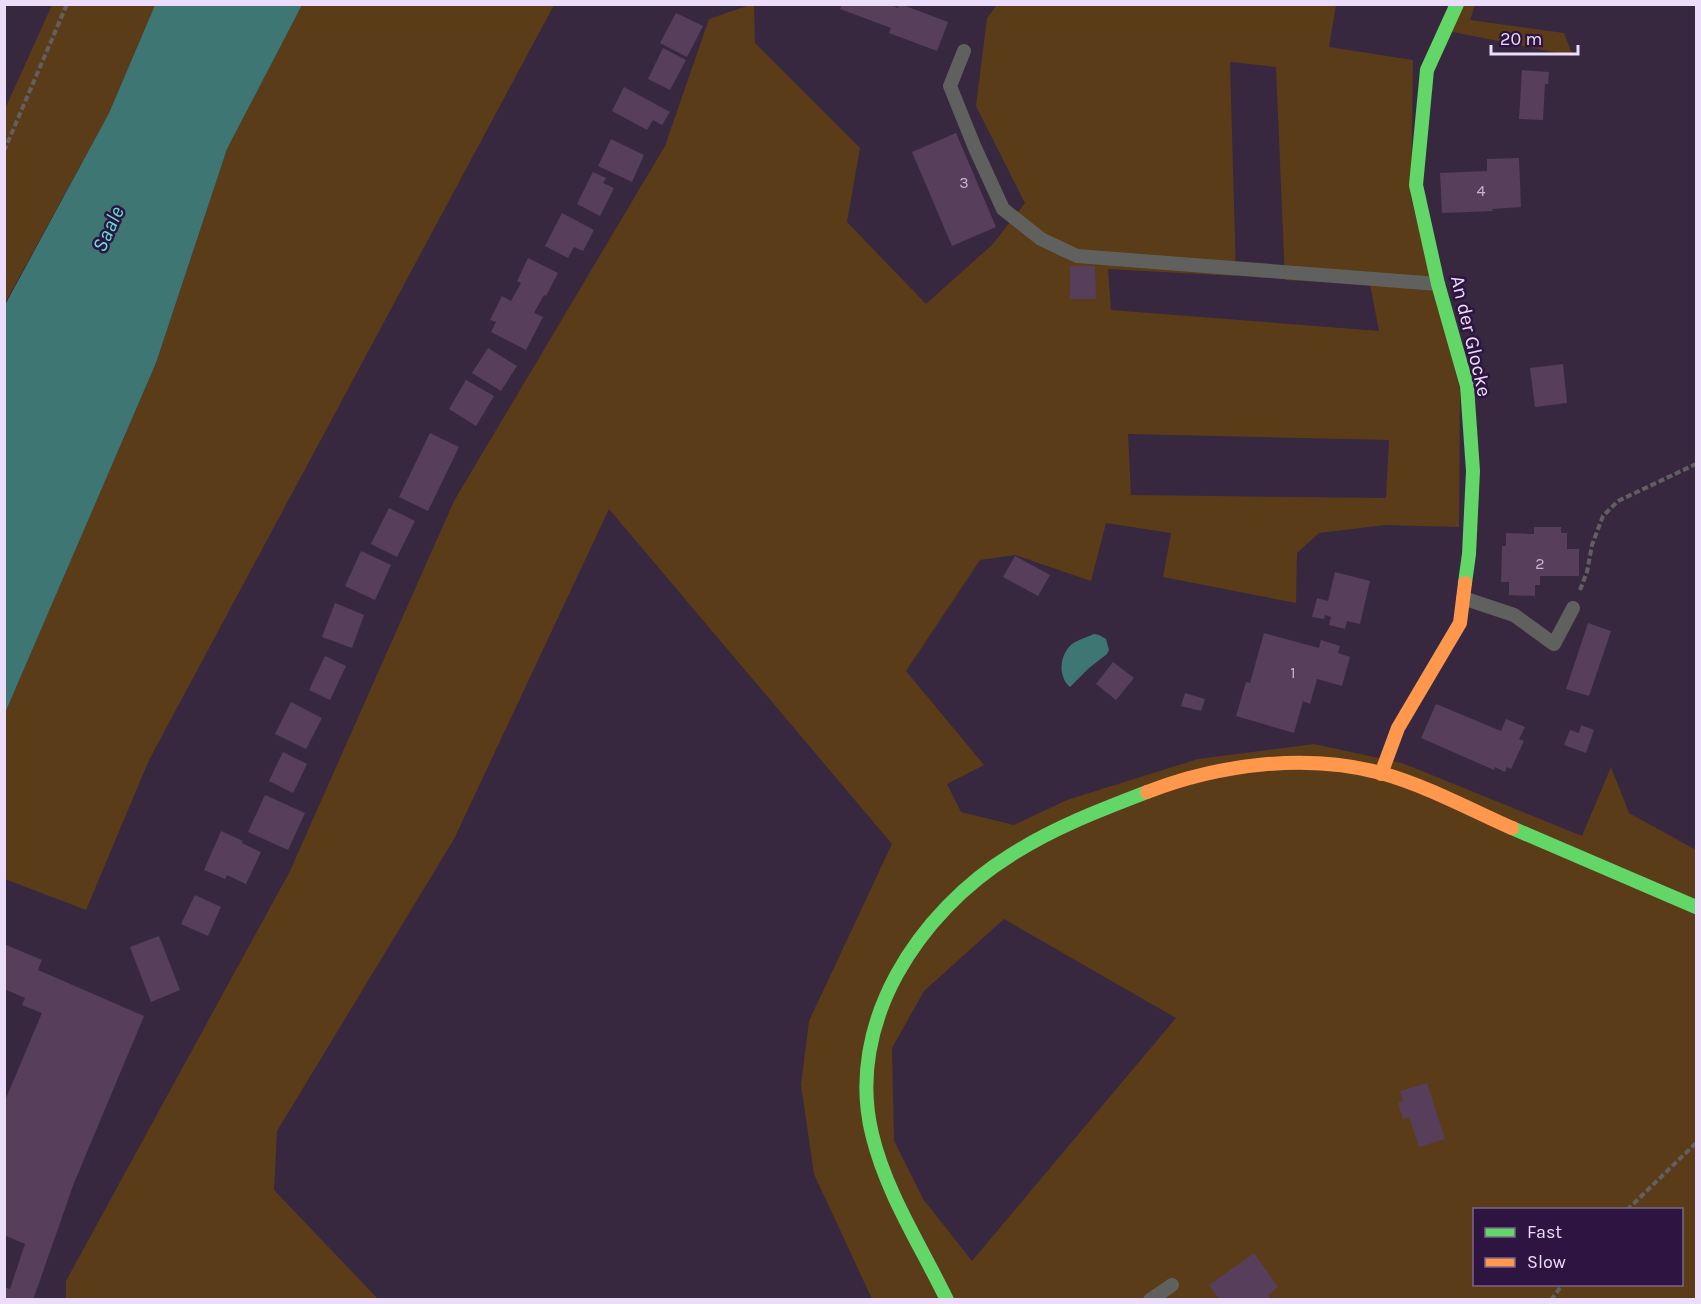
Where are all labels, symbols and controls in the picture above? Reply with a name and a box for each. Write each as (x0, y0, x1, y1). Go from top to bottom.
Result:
scale bar (1491, 18, 1578, 56)
text: 20 m (1500, 28, 1542, 50)
house number: 3 (959, 173, 969, 192)
house number: 4 (1477, 181, 1486, 200)
water label: Saale (87, 202, 129, 256)
street label: An der Glocke (1446, 273, 1496, 399)
house number: 2 (1535, 554, 1545, 573)
house number: 1 (1290, 663, 1296, 682)
legend (1473, 1208, 1683, 1286)
text: Fast (1527, 1221, 1562, 1243)
text: Slow (1527, 1251, 1566, 1273)

